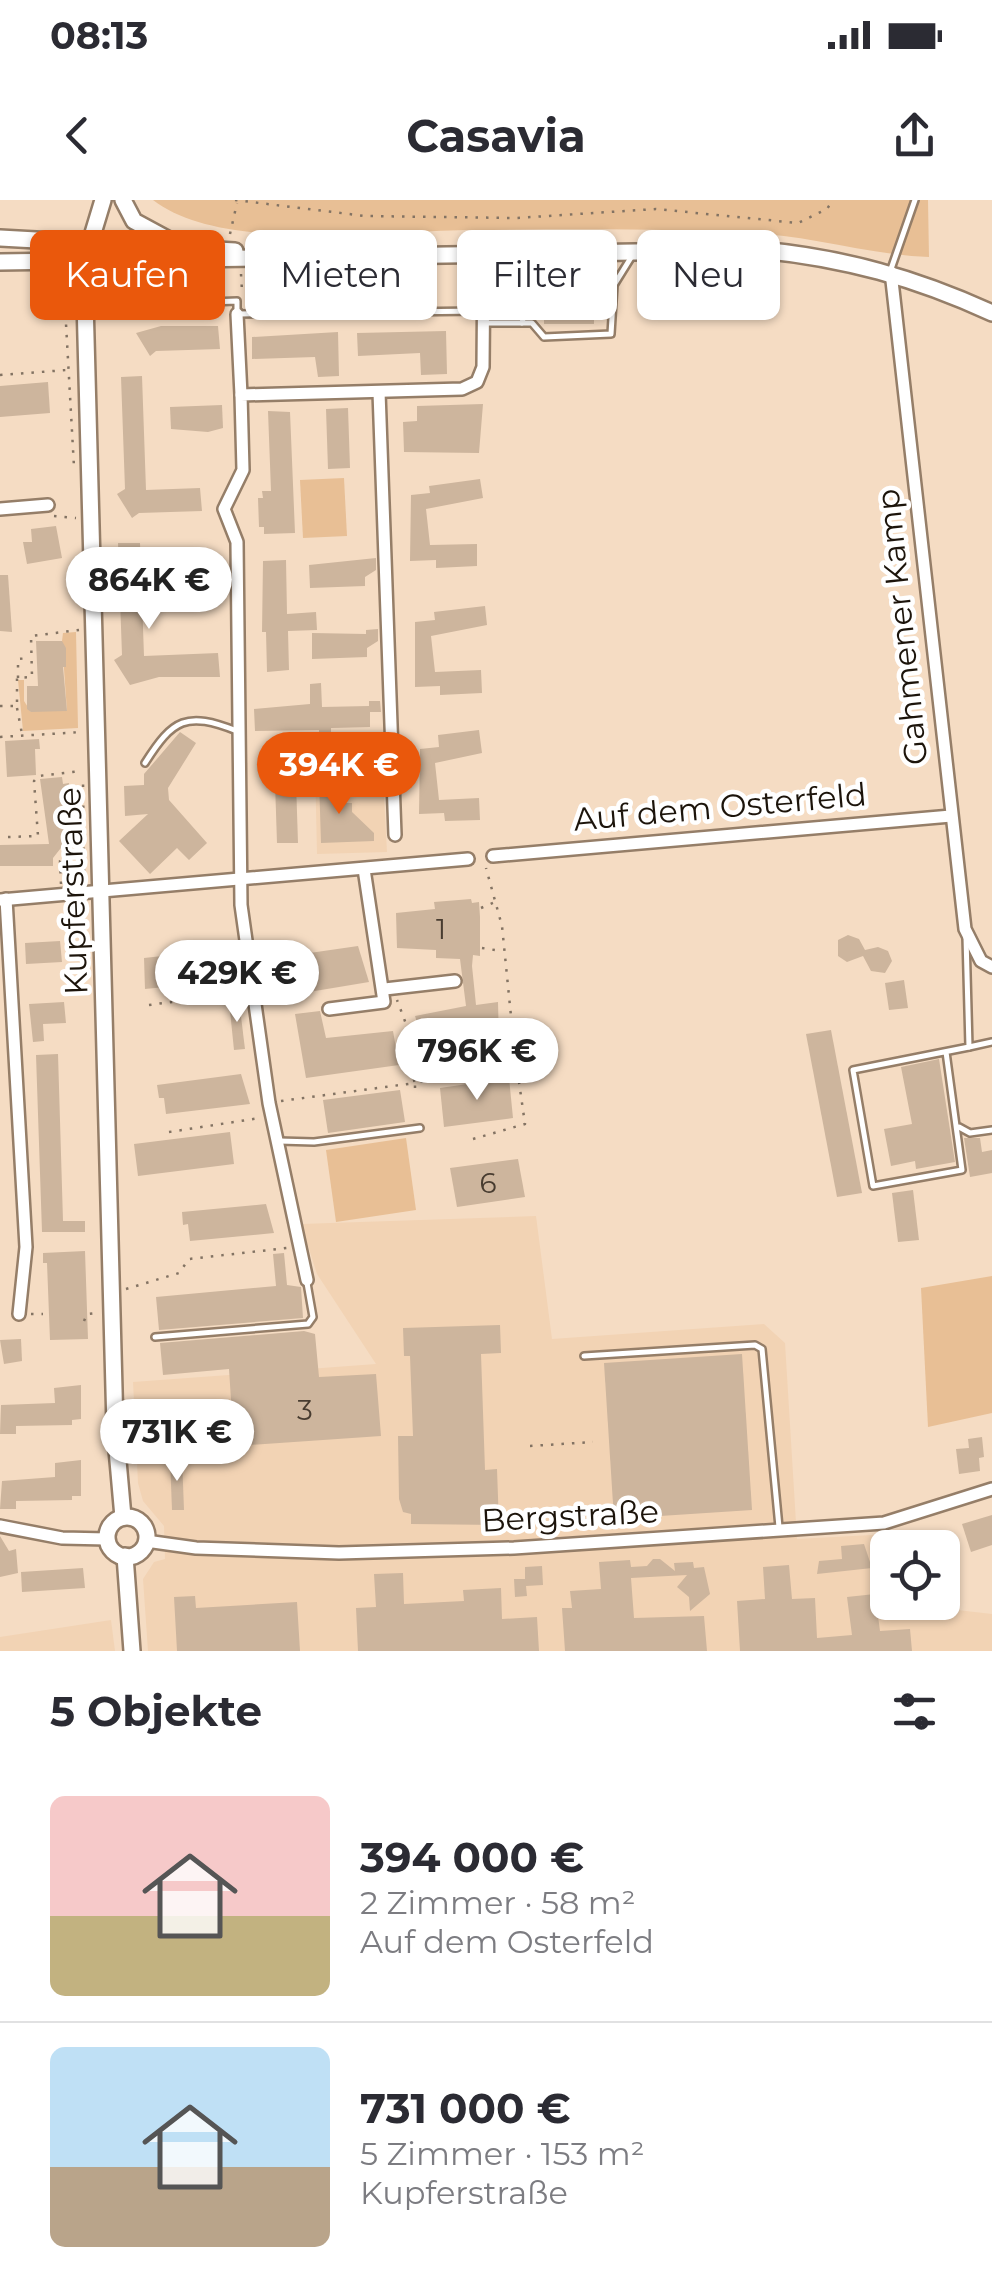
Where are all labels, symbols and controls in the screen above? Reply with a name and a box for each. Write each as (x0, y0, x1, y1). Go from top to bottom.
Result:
text: 08:13 (50, 12, 148, 59)
icon: back (50, 108, 105, 163)
text: Casavia (406, 108, 586, 163)
icon: share (887, 108, 942, 163)
chip: Kaufen (30, 230, 225, 320)
chip: Mieten (245, 230, 437, 320)
chip: Filter (457, 230, 617, 320)
chip: Neu (637, 230, 780, 320)
street label: Gahmener Kamp (868, 487, 935, 767)
pin: 864K € (68, 547, 230, 632)
text: 864K € (88, 560, 210, 599)
pin: 394K € (258, 732, 420, 817)
text: 394K € (279, 745, 399, 784)
street label: Auf dem Osterfeld (572, 774, 868, 839)
street label: Kupferstraße (49, 787, 96, 996)
house number: 1 (436, 912, 446, 946)
pin: 429K € (156, 940, 318, 1025)
text: 429K € (177, 953, 297, 992)
pin: 796K € (396, 1018, 558, 1103)
text: 796K € (417, 1031, 537, 1070)
house number: 6 (479, 1166, 497, 1200)
house number: 3 (297, 1393, 313, 1427)
pin: 731K € (96, 1399, 258, 1484)
text: 731K € (122, 1412, 232, 1451)
street label: Bergstraße (480, 1491, 660, 1540)
map controls (870, 1530, 960, 1620)
button: locate (870, 1530, 960, 1620)
icon: filters (887, 1684, 942, 1739)
text: 5 Objekte (50, 1685, 262, 1737)
text: 394 000 € (360, 1831, 584, 1883)
icon: home (130, 1836, 250, 1956)
text: 2 Zimmer · 58 m² (360, 1883, 636, 1922)
text: Auf dem Osterfeld (360, 1922, 654, 1961)
text: 731 000 € (360, 2082, 570, 2134)
icon: home (130, 2087, 250, 2207)
text: 5 Zimmer · 153 m² (360, 2134, 644, 2173)
text: Kupferstraße (360, 2173, 568, 2212)

